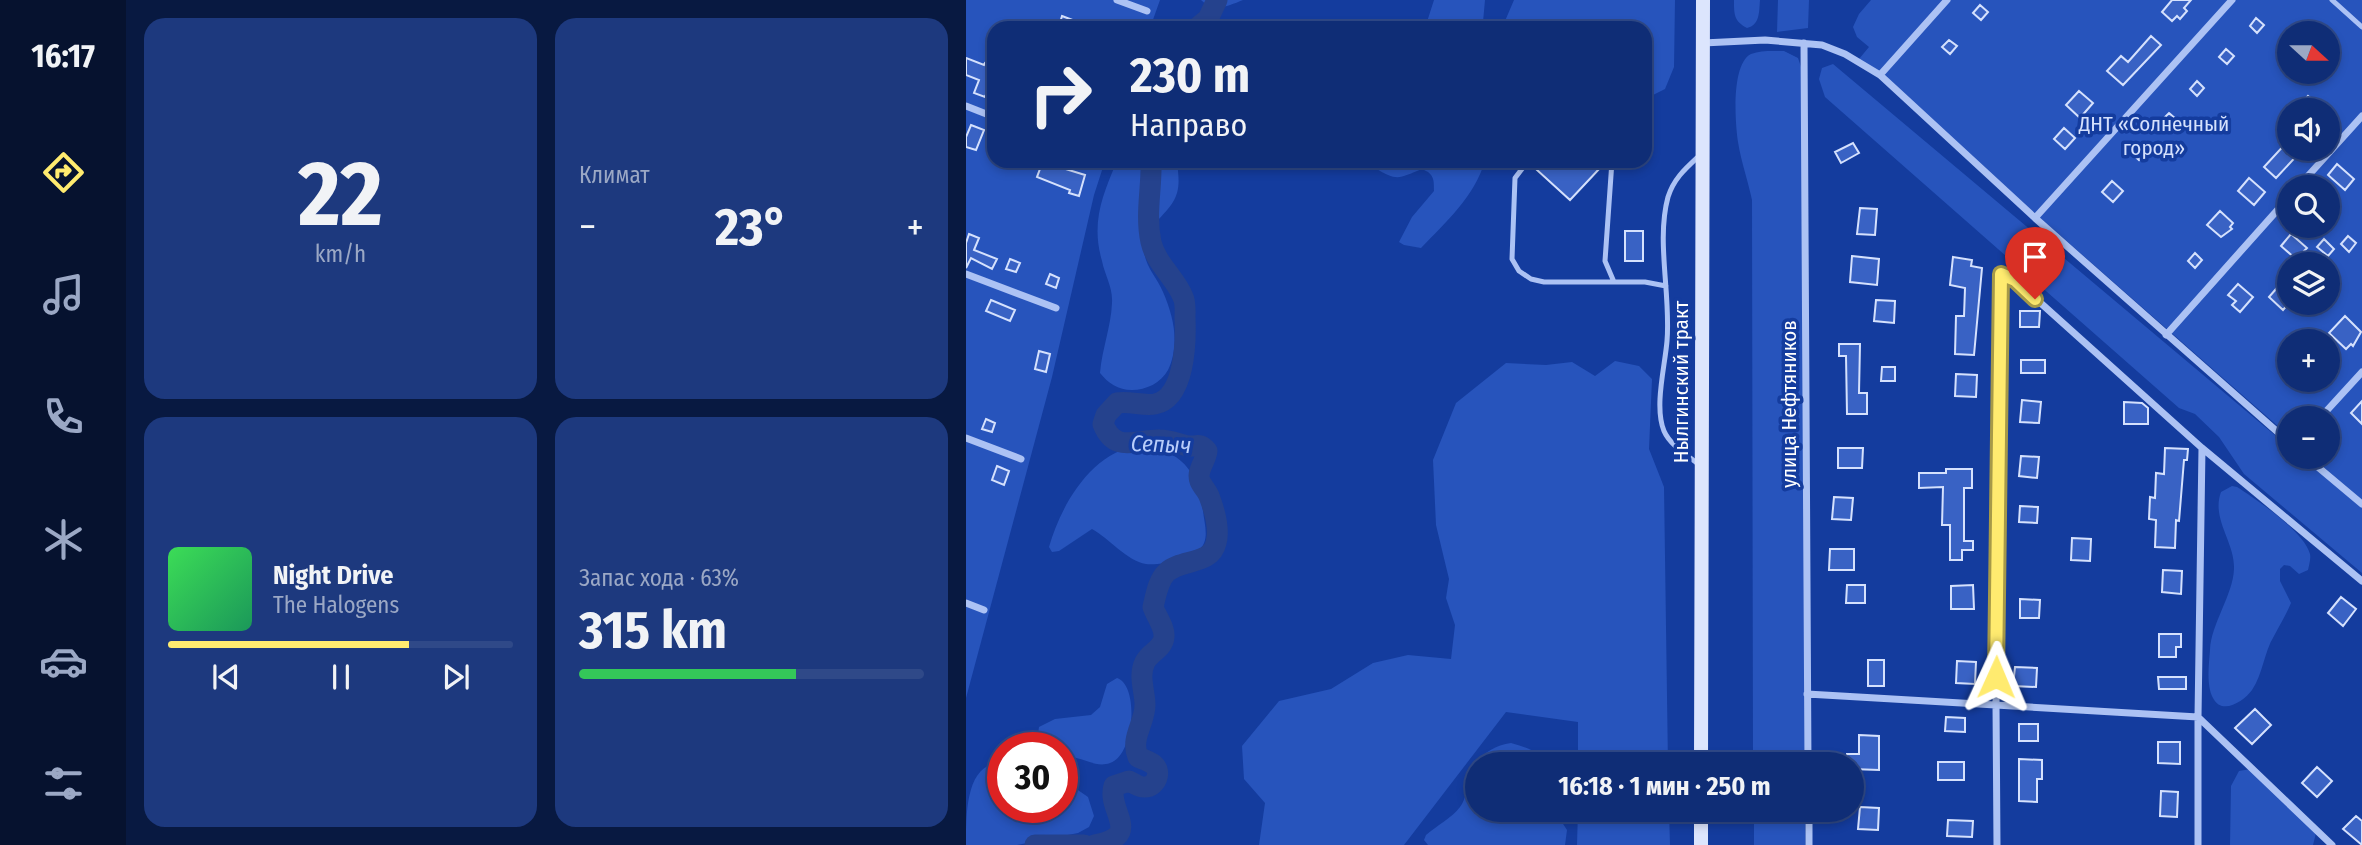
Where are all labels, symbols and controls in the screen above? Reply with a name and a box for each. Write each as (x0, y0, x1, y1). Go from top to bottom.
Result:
north arrow (2277, 21, 2340, 84)
map controls (2277, 21, 2340, 469)
text: 16:17 (31, 37, 95, 75)
text: 230 m (1130, 46, 1250, 105)
icon: right (1015, 49, 1106, 140)
button: sound (2277, 98, 2340, 161)
text: Направо (1130, 106, 1247, 144)
park label: ДНТ «Солнечный город» (2078, 111, 2229, 161)
text: 22 (298, 140, 383, 249)
icon: directions (39, 148, 88, 197)
text: Климат (579, 161, 650, 189)
button: search (2277, 175, 2340, 238)
text: 23° (715, 196, 788, 259)
text: − (579, 204, 596, 250)
text: + (907, 204, 924, 250)
pin (2005, 227, 2065, 299)
icon: arrive (2016, 238, 2054, 276)
text: km/h (315, 240, 366, 268)
button: layers (2277, 252, 2340, 315)
icon: music (39, 270, 88, 319)
street label: Нылгинский тракт (1668, 300, 1694, 463)
street label: улица Нефтяников (1776, 320, 1802, 488)
button: + (2277, 329, 2340, 392)
icon: phone (39, 392, 88, 441)
button: − (2277, 406, 2340, 469)
water label: Сепыч (1130, 429, 1192, 459)
icon: climate (39, 515, 88, 564)
text: Night Drive (273, 560, 393, 591)
text: Запас хода · 63% (579, 564, 739, 592)
text: The Halogens (273, 591, 399, 619)
text: 315 km (579, 599, 727, 662)
icon: car (39, 637, 88, 686)
position arrow (1959, 640, 2033, 714)
icon: previous (207, 658, 245, 696)
icon: pause (322, 658, 360, 696)
icon: next (437, 658, 475, 696)
speed limit sign: 30 (987, 732, 1078, 823)
icon: filters (39, 759, 88, 808)
text: 16:18 · 1 мин · 250 m (1558, 771, 1771, 802)

